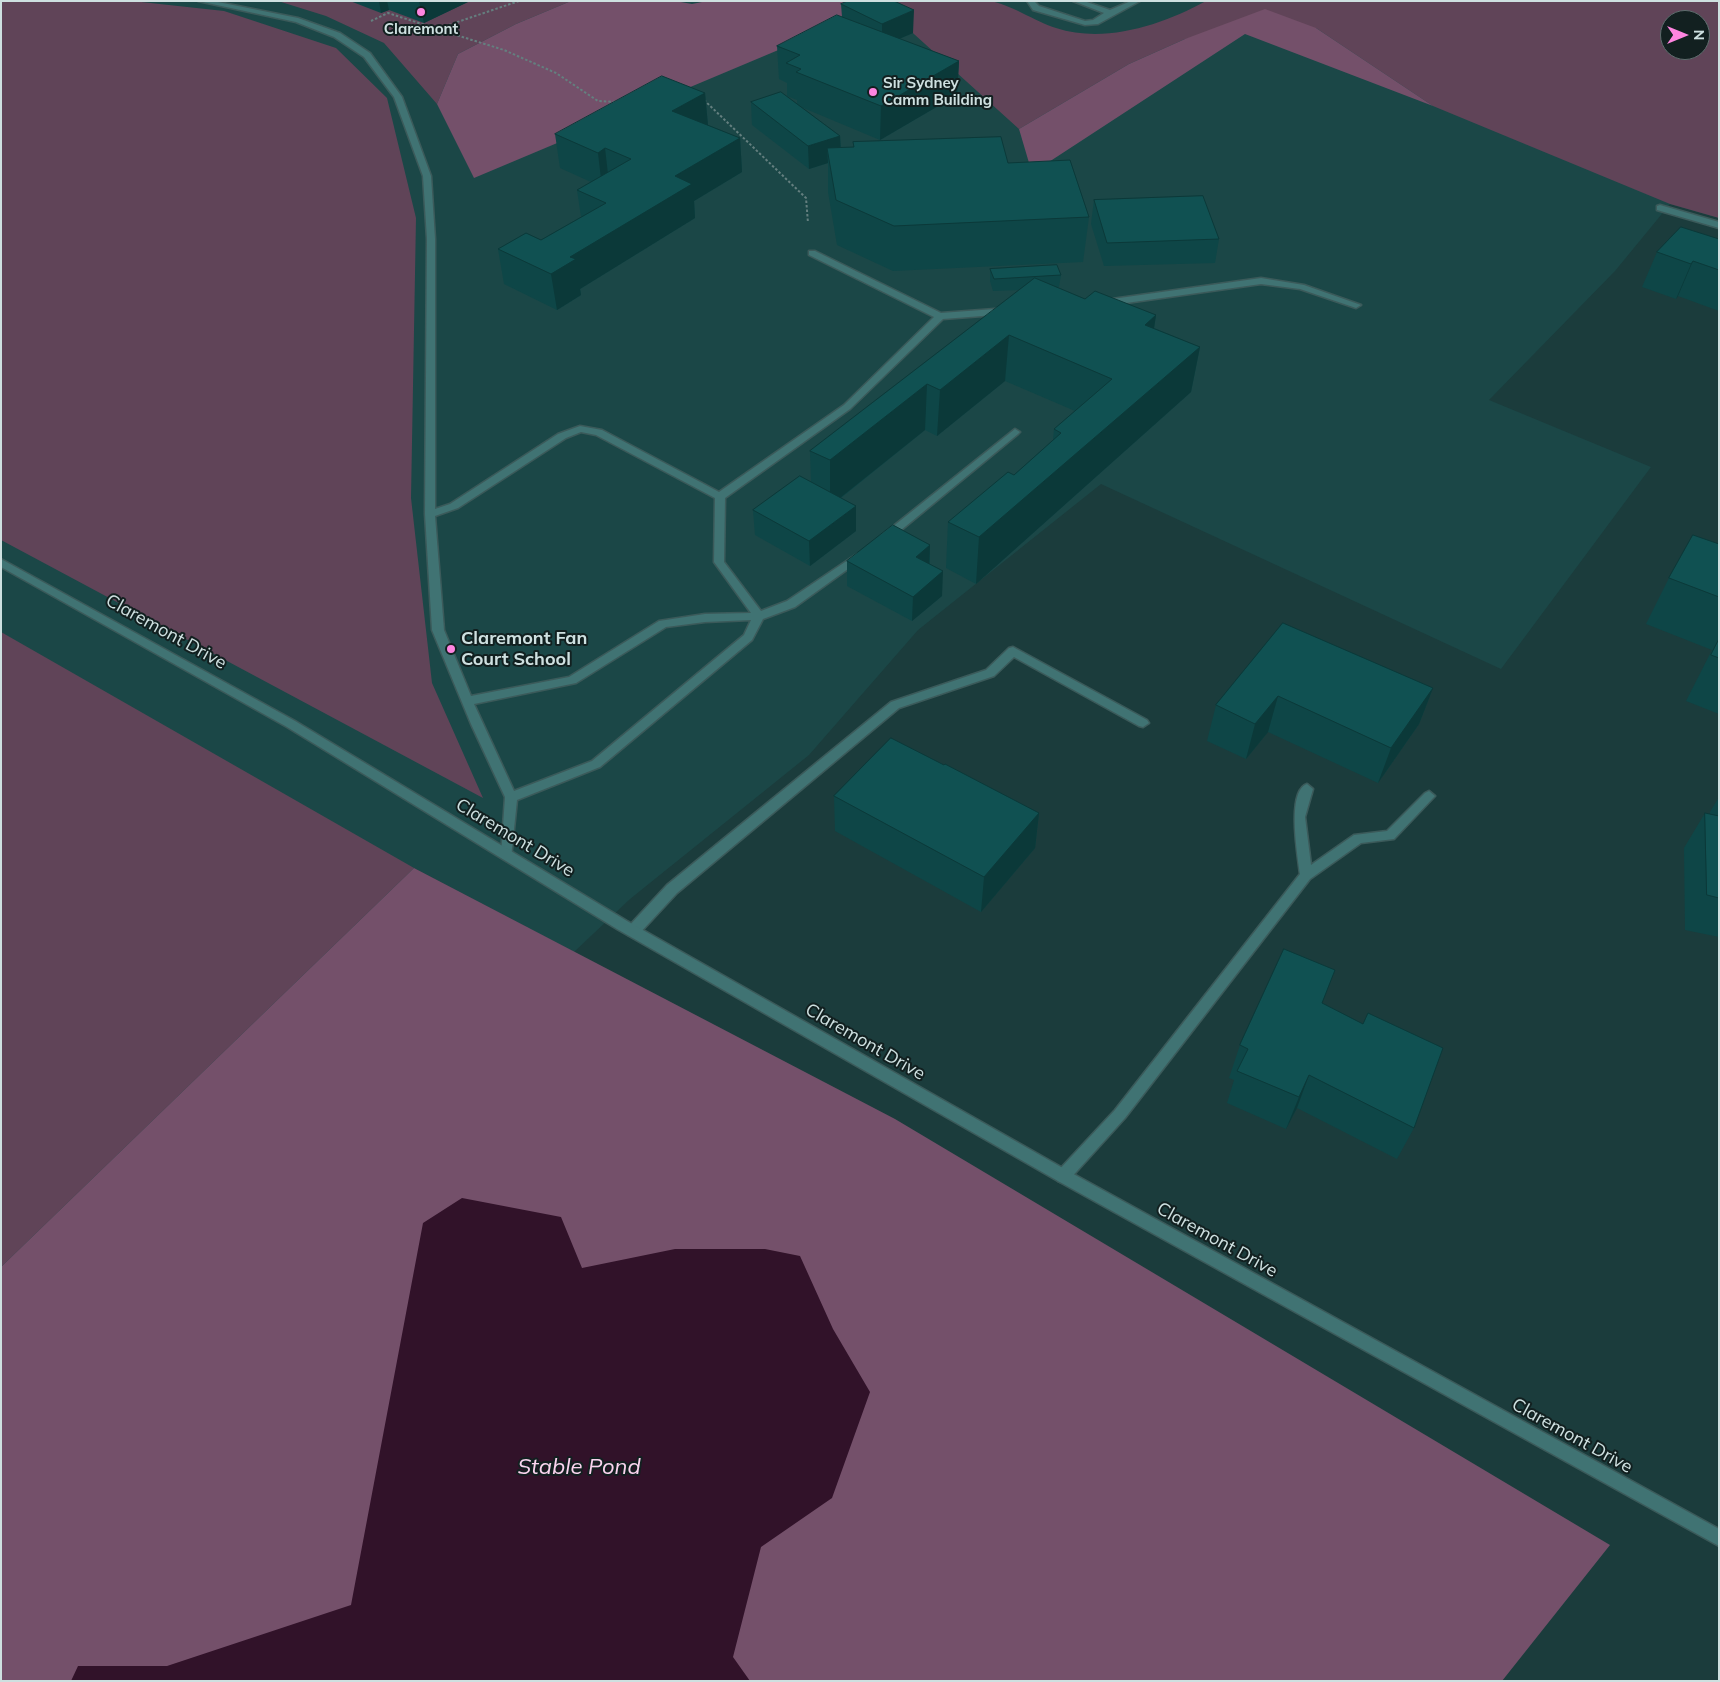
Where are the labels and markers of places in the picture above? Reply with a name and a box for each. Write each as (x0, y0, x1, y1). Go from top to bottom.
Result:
marker: Claremont (415, 6, 427, 18)
place label: Claremont (384, 20, 458, 38)
place label: Sir Sydney Camm Building (883, 74, 992, 109)
marker: Sir Sydney Camm Building (867, 86, 879, 98)
place label: Claremont Fan Court School (461, 628, 587, 670)
marker: Claremont Fan Court School (445, 643, 457, 655)

